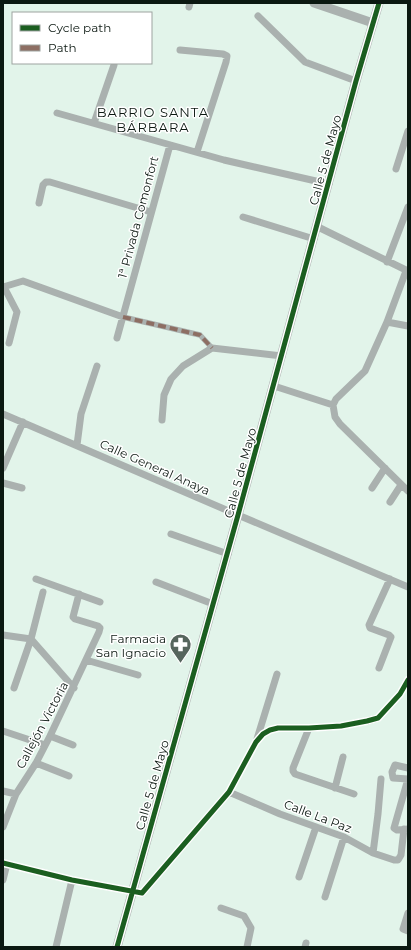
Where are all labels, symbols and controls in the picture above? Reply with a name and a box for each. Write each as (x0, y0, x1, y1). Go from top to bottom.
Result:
legend (12, 12, 152, 64)
text: Cycle path (48, 20, 111, 35)
text: Path (48, 40, 77, 55)
district label: BARRIO SANTA BÁRBARA (97, 104, 209, 135)
street label: Calle 5 de Mayo (306, 113, 344, 207)
street label: 1ª Privada Comonfort (114, 154, 162, 280)
street label: Calle 5 de Mayo (221, 426, 259, 520)
street label: Calle General Anaya (98, 436, 212, 498)
place label: Farmacia San Ignacio (96, 631, 166, 660)
pharmacy icon: Farmacia San Ignacio (168, 632, 194, 665)
street label: Callejón Victoria (13, 679, 71, 771)
street label: Calle 5 de Mayo (132, 738, 172, 832)
street label: Calle La Paz (282, 796, 354, 836)

